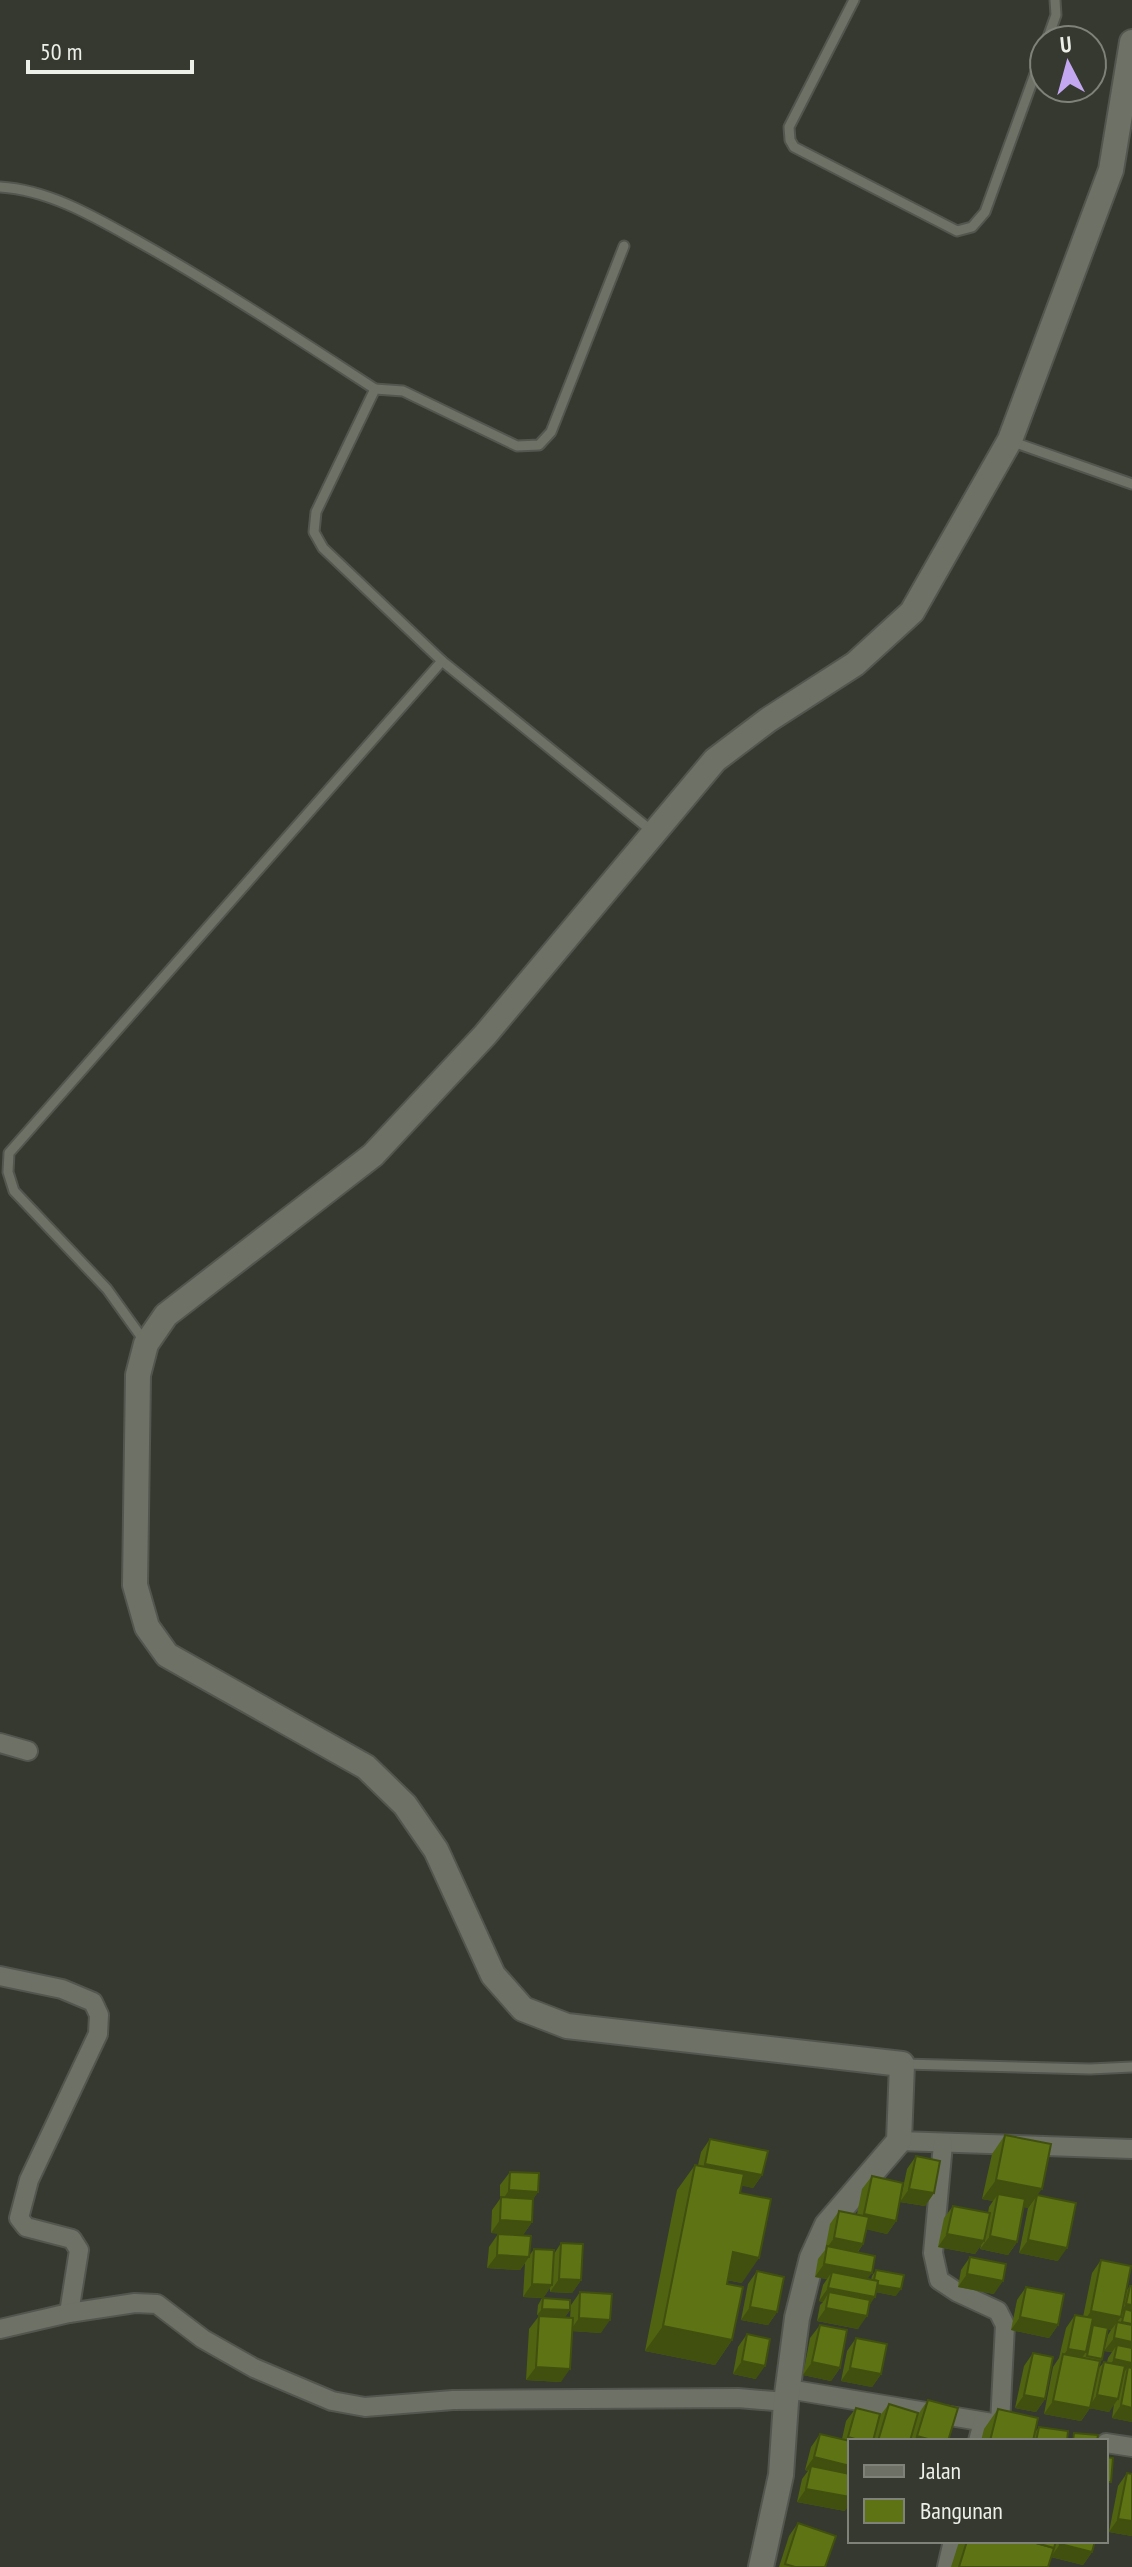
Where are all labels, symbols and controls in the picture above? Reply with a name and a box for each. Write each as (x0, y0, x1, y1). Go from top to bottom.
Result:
scale bar (28, 24, 192, 74)
north arrow (1028, 24, 1108, 104)
text: U (1059, 30, 1073, 59)
text: 50 m (40, 36, 82, 67)
legend (848, 2439, 1108, 2543)
text: Jalan (919, 2455, 961, 2486)
text: Bangunan (920, 2495, 1003, 2526)

